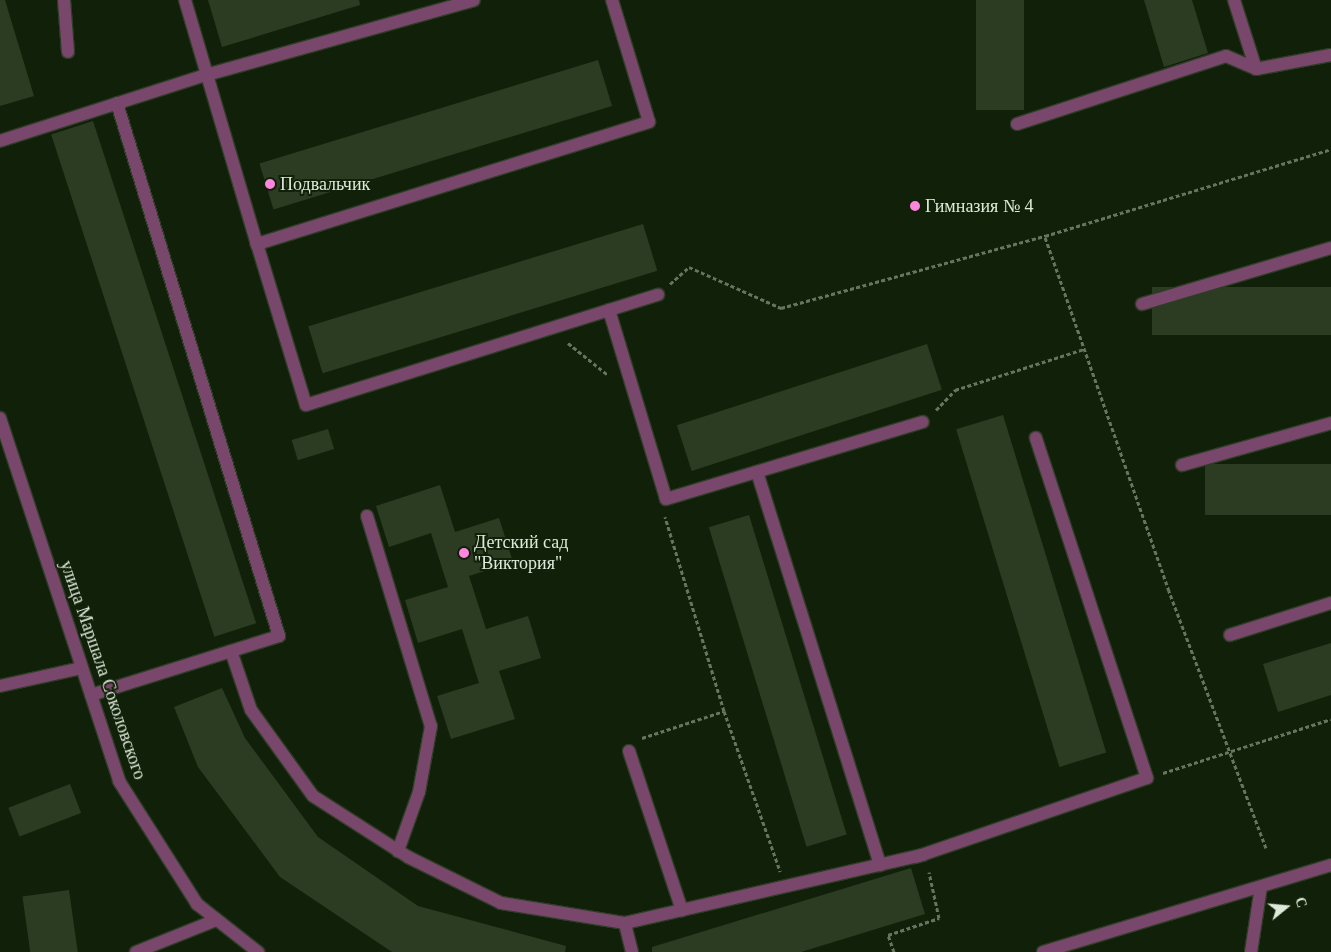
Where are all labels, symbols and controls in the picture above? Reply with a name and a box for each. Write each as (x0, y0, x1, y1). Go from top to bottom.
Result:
place label: Подвальчик (280, 173, 370, 195)
marker: Подвальчик (264, 178, 276, 190)
place label: Гимназия № 4 (925, 195, 1034, 217)
marker: Гимназия № 4 (909, 200, 921, 212)
place label: Детский сад "Виктория" (474, 532, 568, 574)
marker: Детский сад "Виктория" (458, 547, 470, 559)
street label: улица Маршала Соколовского (55, 558, 151, 782)
north arrow (1261, 882, 1311, 932)
text: С (1292, 895, 1309, 910)

